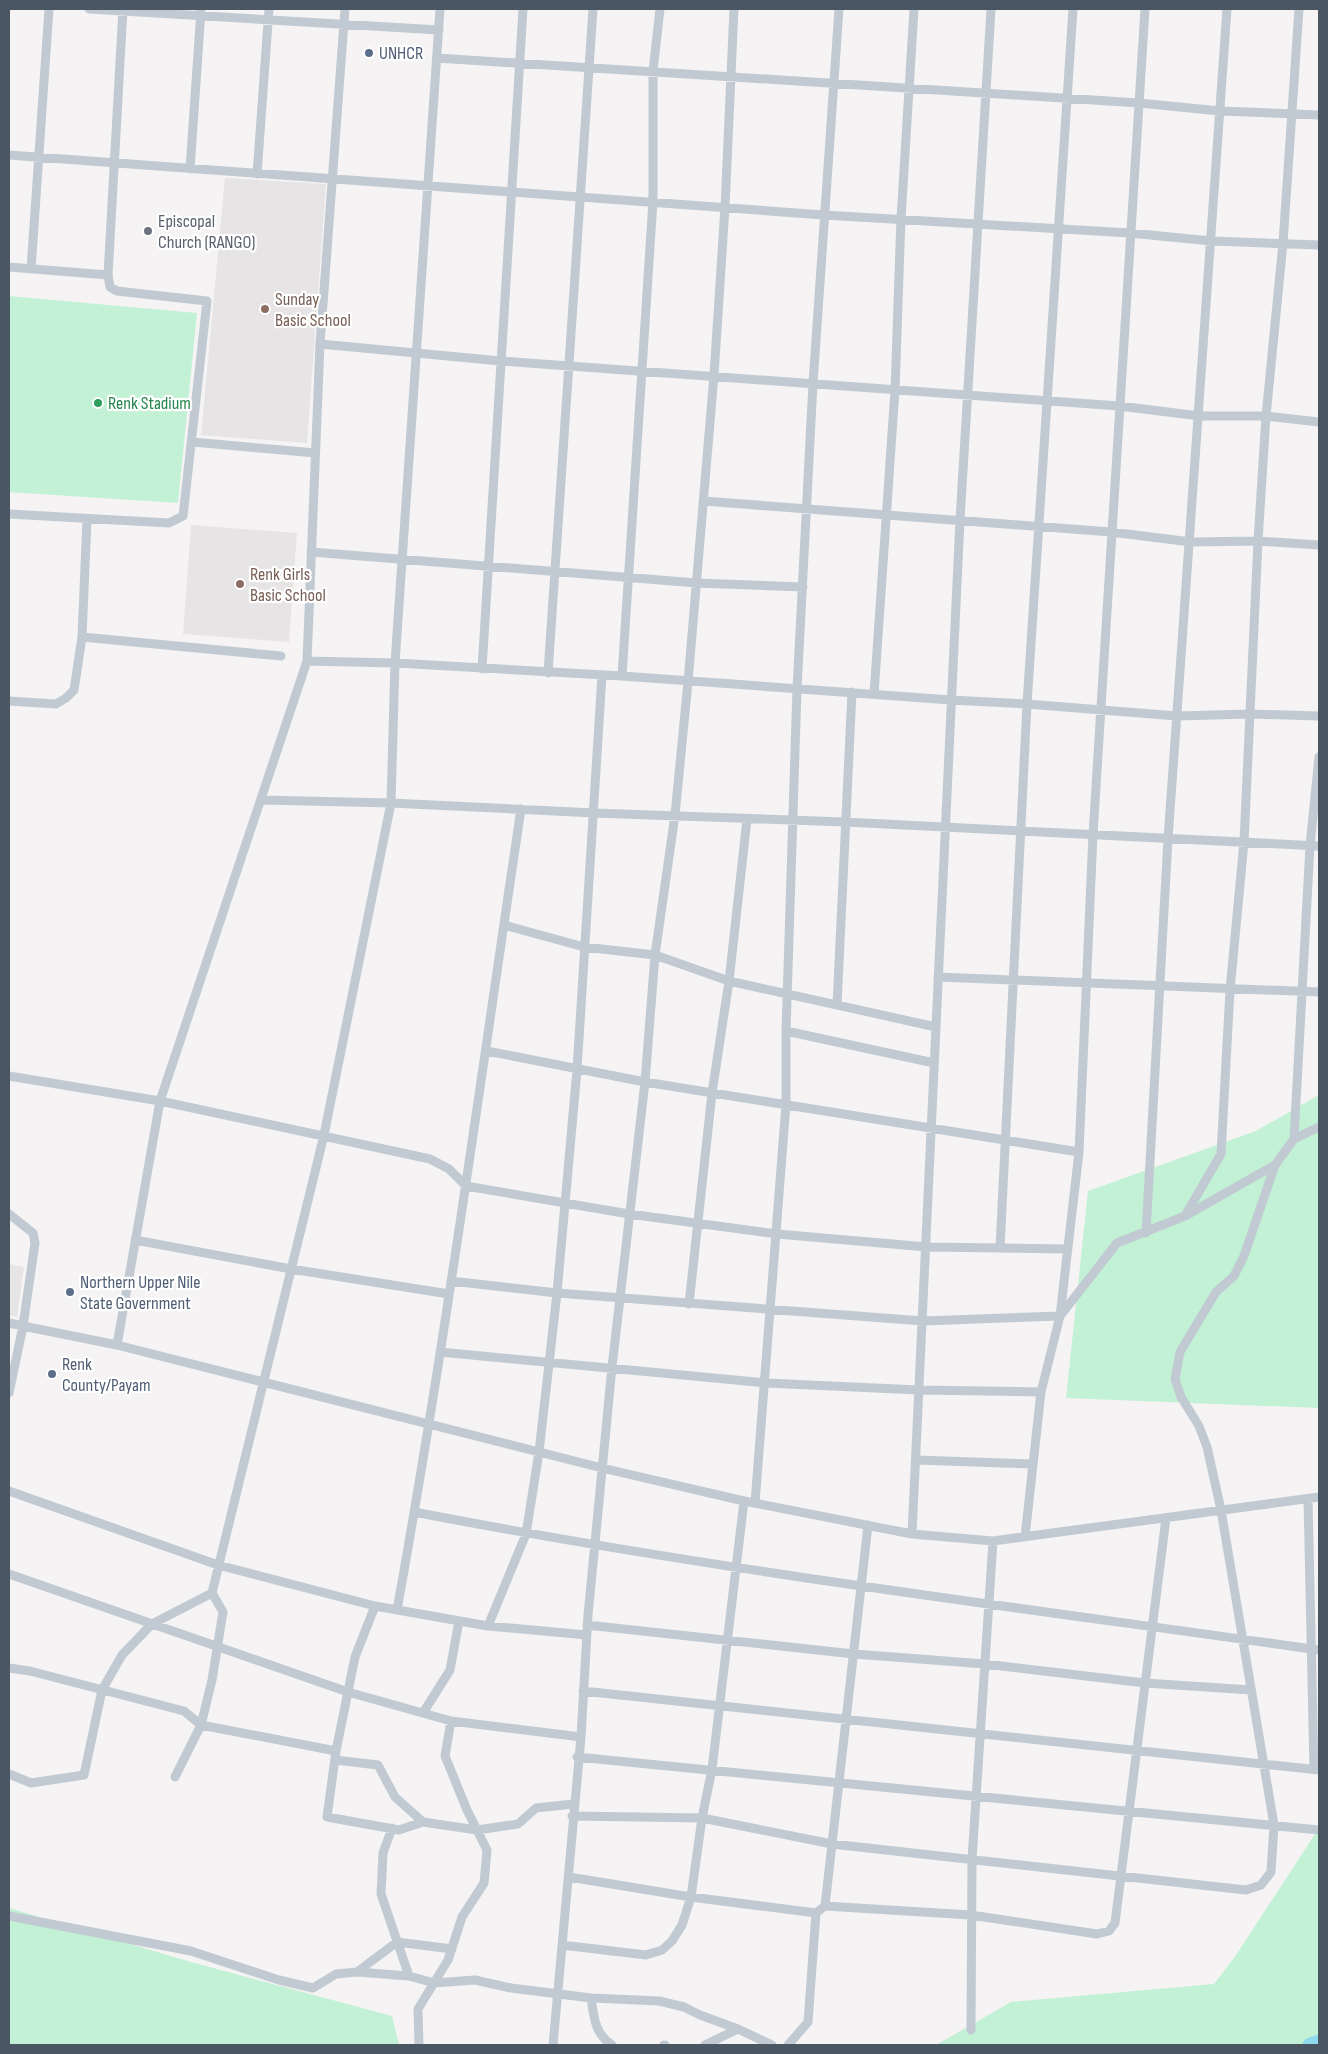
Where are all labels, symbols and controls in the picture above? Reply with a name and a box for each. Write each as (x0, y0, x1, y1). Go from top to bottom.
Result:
place label: UNHCR (379, 43, 423, 64)
marker: UNHCR (363, 47, 375, 59)
place label: Episcopal Church (RANGO) (158, 211, 255, 253)
marker: Episcopal Church (RANGO) (142, 225, 154, 237)
place label: Sunday Basic School (275, 289, 351, 331)
marker: Sunday Basic School (259, 303, 271, 315)
place label: Renk Stadium (108, 393, 191, 414)
marker: Renk Stadium (92, 397, 104, 409)
place label: Renk Girls Basic School (250, 564, 326, 606)
marker: Renk Girls Basic School (234, 578, 246, 590)
place label: Northern Upper Nile State Government (80, 1272, 200, 1314)
marker: Northern Upper Nile State Government (64, 1286, 76, 1298)
place label: Renk County/Payam (62, 1354, 150, 1396)
marker: Renk County/Payam (46, 1368, 58, 1380)

